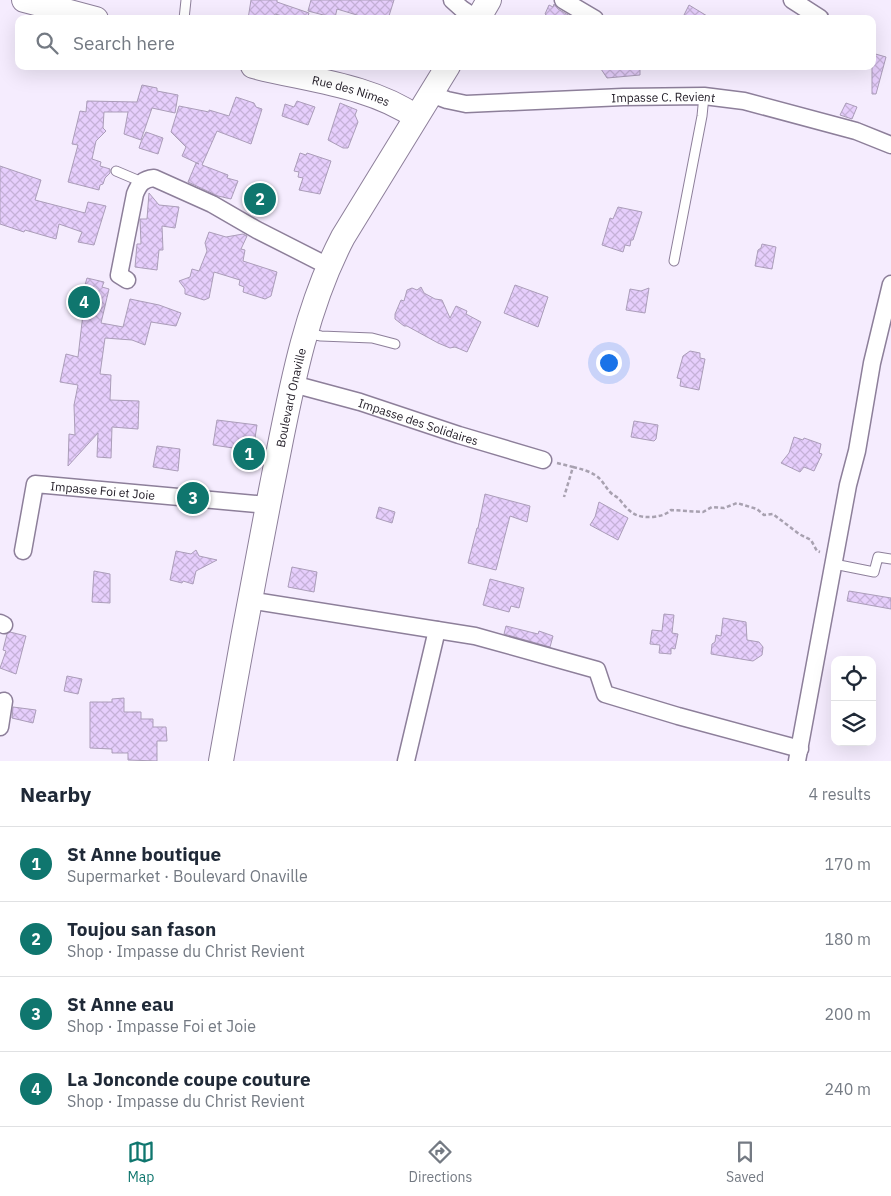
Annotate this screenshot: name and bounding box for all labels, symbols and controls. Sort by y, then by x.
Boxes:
search box [15,15,876,70]
icon: search [33,29,61,57]
text: Search here [73,31,175,55]
street label: Rue des Nimes [311,72,393,109]
street label: Impasse C. Revient [611,88,716,105]
pin: 2 [244,180,276,218]
pin: 4 [68,283,100,321]
street label: Boulevard Onaville [272,346,309,449]
your location [596,350,622,376]
street label: Impasse des Solidaires [357,395,480,448]
pin: 1 [233,435,265,473]
street label: Impasse Foi et Joie [50,478,156,502]
pin: 3 [177,479,209,517]
map controls [831,656,876,746]
button: locate [831,656,876,701]
button: layers [831,701,876,746]
text: Nearby [20,780,91,808]
text: 4 results [808,784,871,804]
text: St Anne boutique [67,842,221,866]
text: 1 [31,854,41,874]
text: 170 m [824,854,871,874]
text: Supermarket · Boulevard Onaville [67,866,308,886]
text: Toujou san fason [67,917,216,941]
text: 2 [31,929,41,949]
text: 180 m [824,929,871,949]
text: Shop · Impasse du Christ Revient [67,941,305,961]
text: St Anne eau [67,992,174,1016]
text: 3 [31,1004,41,1024]
text: 200 m [824,1004,871,1024]
text: Shop · Impasse Foi et Joie [67,1016,256,1036]
text: La Jonconde coupe couture [67,1067,311,1091]
text: 4 [31,1079,41,1099]
text: 240 m [824,1079,871,1099]
text: Shop · Impasse du Christ Revient [67,1091,305,1111]
tab: Map [127,1138,155,1186]
tab: Directions [409,1138,472,1186]
tab: Saved [726,1138,764,1186]

